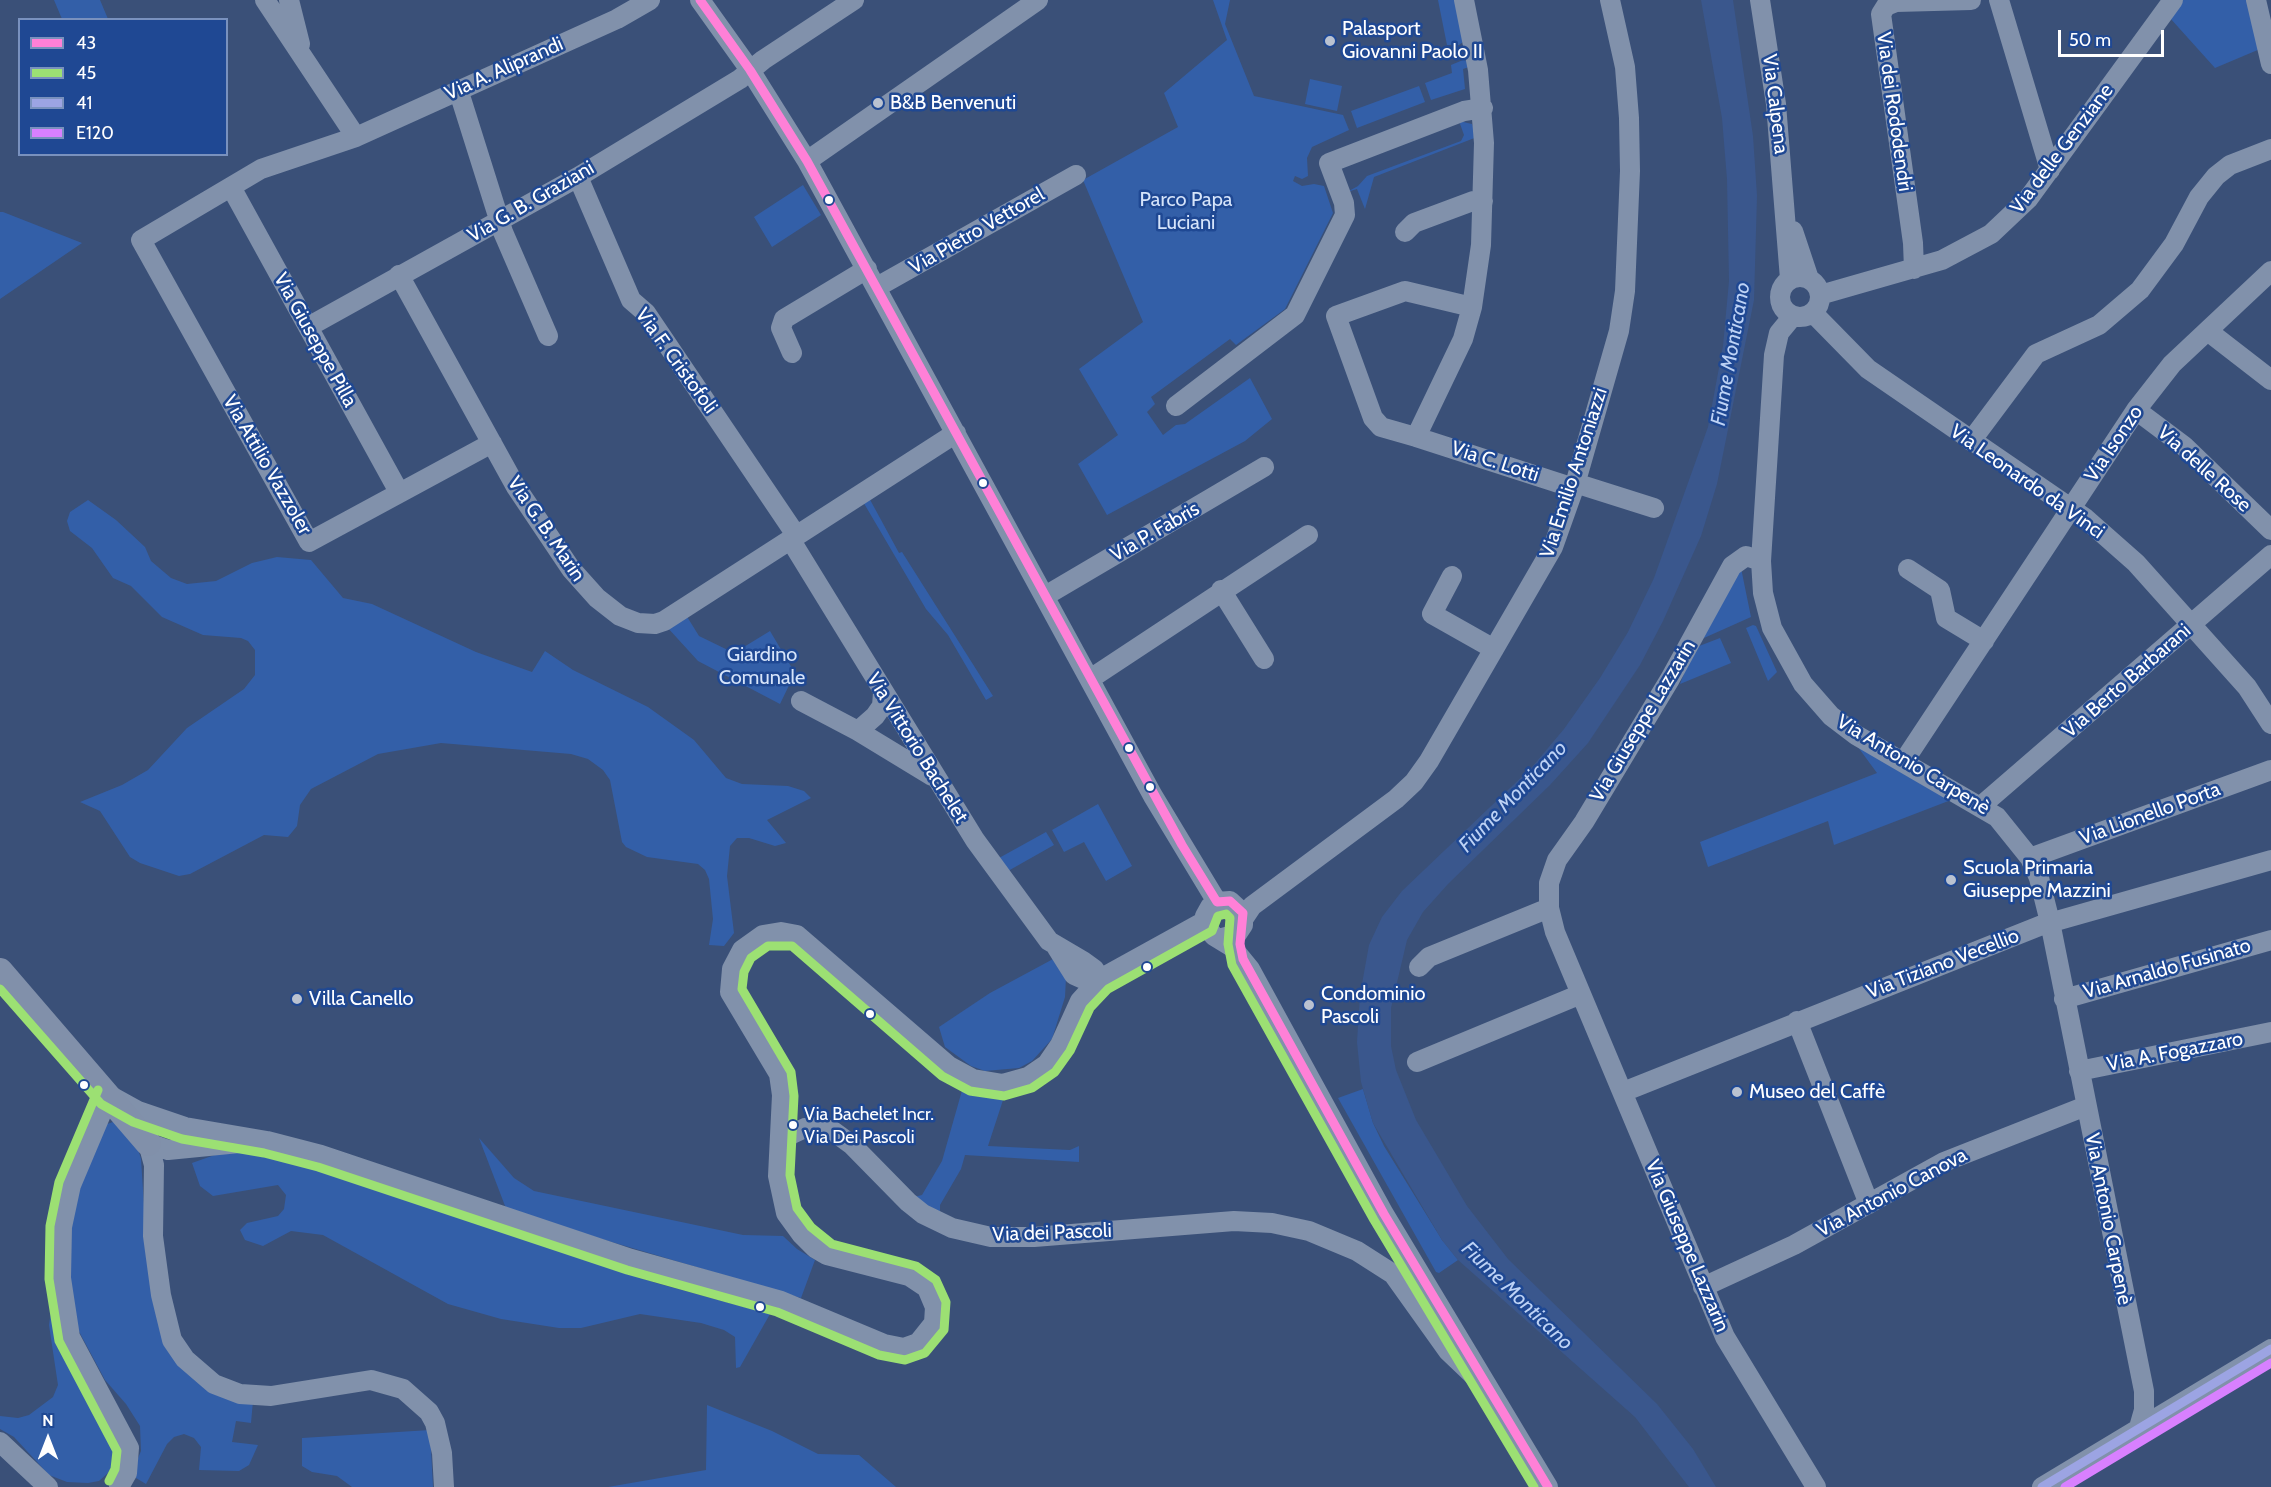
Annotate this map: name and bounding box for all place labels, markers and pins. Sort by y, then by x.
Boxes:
place label: Palasport Giovanni Paolo II [1342,17,1483,64]
marker: Palasport Giovanni Paolo II [1323,34,1337,48]
place label: B&B Benvenuti [890,91,1016,115]
marker: B&B Benvenuti [871,96,885,110]
unlabelled marker [823,194,835,206]
unlabelled marker [977,477,989,489]
unlabelled marker [1123,742,1135,754]
unlabelled marker [1144,781,1156,793]
place label: Scuola Primaria Giuseppe Mazzini [1963,856,2111,903]
marker: Scuola Primaria Giuseppe Mazzini [1944,873,1958,887]
unlabelled marker [1141,961,1153,973]
place label: Condominio Pascoli [1321,982,1426,1029]
place label: Villa Canello [309,987,414,1011]
marker: Villa Canello [290,992,304,1006]
marker: Condominio Pascoli [1302,998,1316,1012]
unlabelled marker [864,1008,876,1020]
unlabelled marker [78,1079,90,1091]
place label: Museo del Caffè [1749,1080,1885,1104]
marker: Museo del Caffè [1730,1085,1744,1099]
place label: Via Bachelet Incr. Via Dei Pascoli [804,1104,934,1146]
marker: Via Bachelet Incr. Via Dei Pascoli [787,1119,799,1131]
unlabelled marker [754,1301,766,1313]

